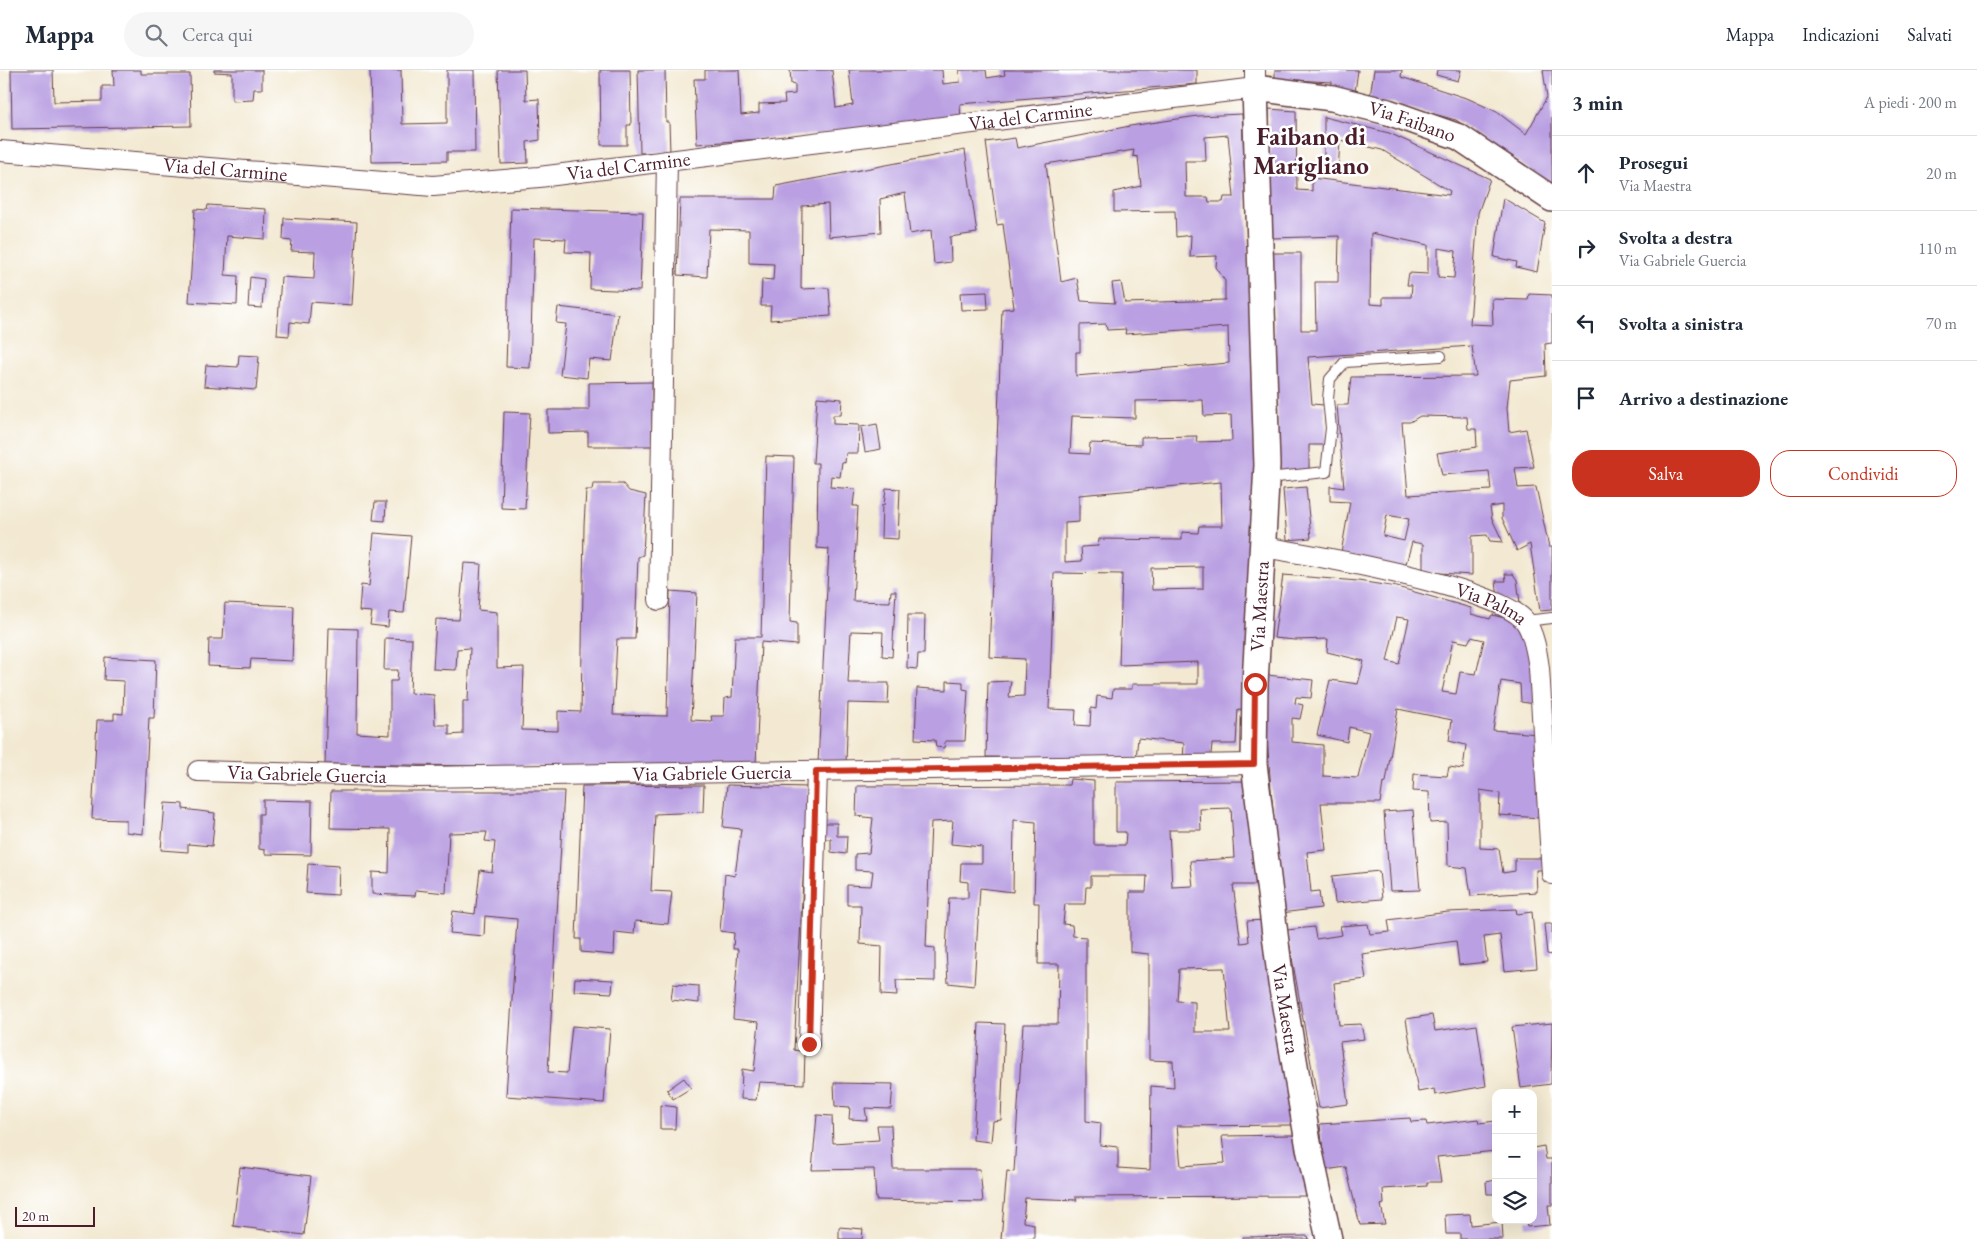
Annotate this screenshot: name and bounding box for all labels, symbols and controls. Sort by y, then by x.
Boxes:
search box [124,12,474,57]
text: Mappa [25,19,94,50]
icon: search [142,21,170,49]
text: Cerca qui [182,22,253,47]
text: Mappa [1726,23,1774,46]
text: Indicazioni [1802,23,1879,46]
text: Salvati [1907,23,1952,46]
text: 3 min [1572,89,1623,116]
text: A piedi · 200 m [1864,92,1957,113]
street label: Via del Carmine [967,95,1094,136]
street label: Via Faibano [1366,95,1460,148]
district label: Faibano di Marigliano [1253,120,1369,182]
street label: Via del Carmine [565,145,692,186]
text: Prosegui [1619,150,1688,175]
street label: Via del Carmine [162,151,289,187]
icon: ahead [1572,159,1600,187]
text: 20 m [1926,163,1957,184]
text: Via Maestra [1619,175,1692,196]
text: Svolta a destra [1619,225,1733,250]
icon: right [1572,234,1600,262]
text: 110 m [1918,238,1957,259]
text: Via Gabriele Guercia [1619,250,1747,271]
icon: left [1572,309,1600,337]
text: Svolta a sinistra [1619,311,1743,336]
text: 70 m [1926,313,1957,334]
icon: arrive [1572,384,1600,412]
text: Arrivo a destinazione [1619,386,1788,411]
button: Salva [1572,450,1760,497]
button: Condividi [1770,450,1957,497]
street label: Via Maestra [1244,560,1275,652]
street label: Via Palma [1452,576,1534,630]
route start [1244,673,1267,696]
street label: Via Gabriele Guercia [632,758,792,787]
street label: Via Gabriele Guercia [227,759,387,789]
street label: Via Maestra [1266,962,1306,1056]
route end [798,1033,821,1056]
map controls [1492,1089,1537,1224]
button: + [1492,1089,1537,1134]
button: − [1492,1134,1537,1179]
button: layers [1492,1179,1537,1224]
scale bar [15,1204,95,1227]
text: 20 m [22,1207,49,1225]

